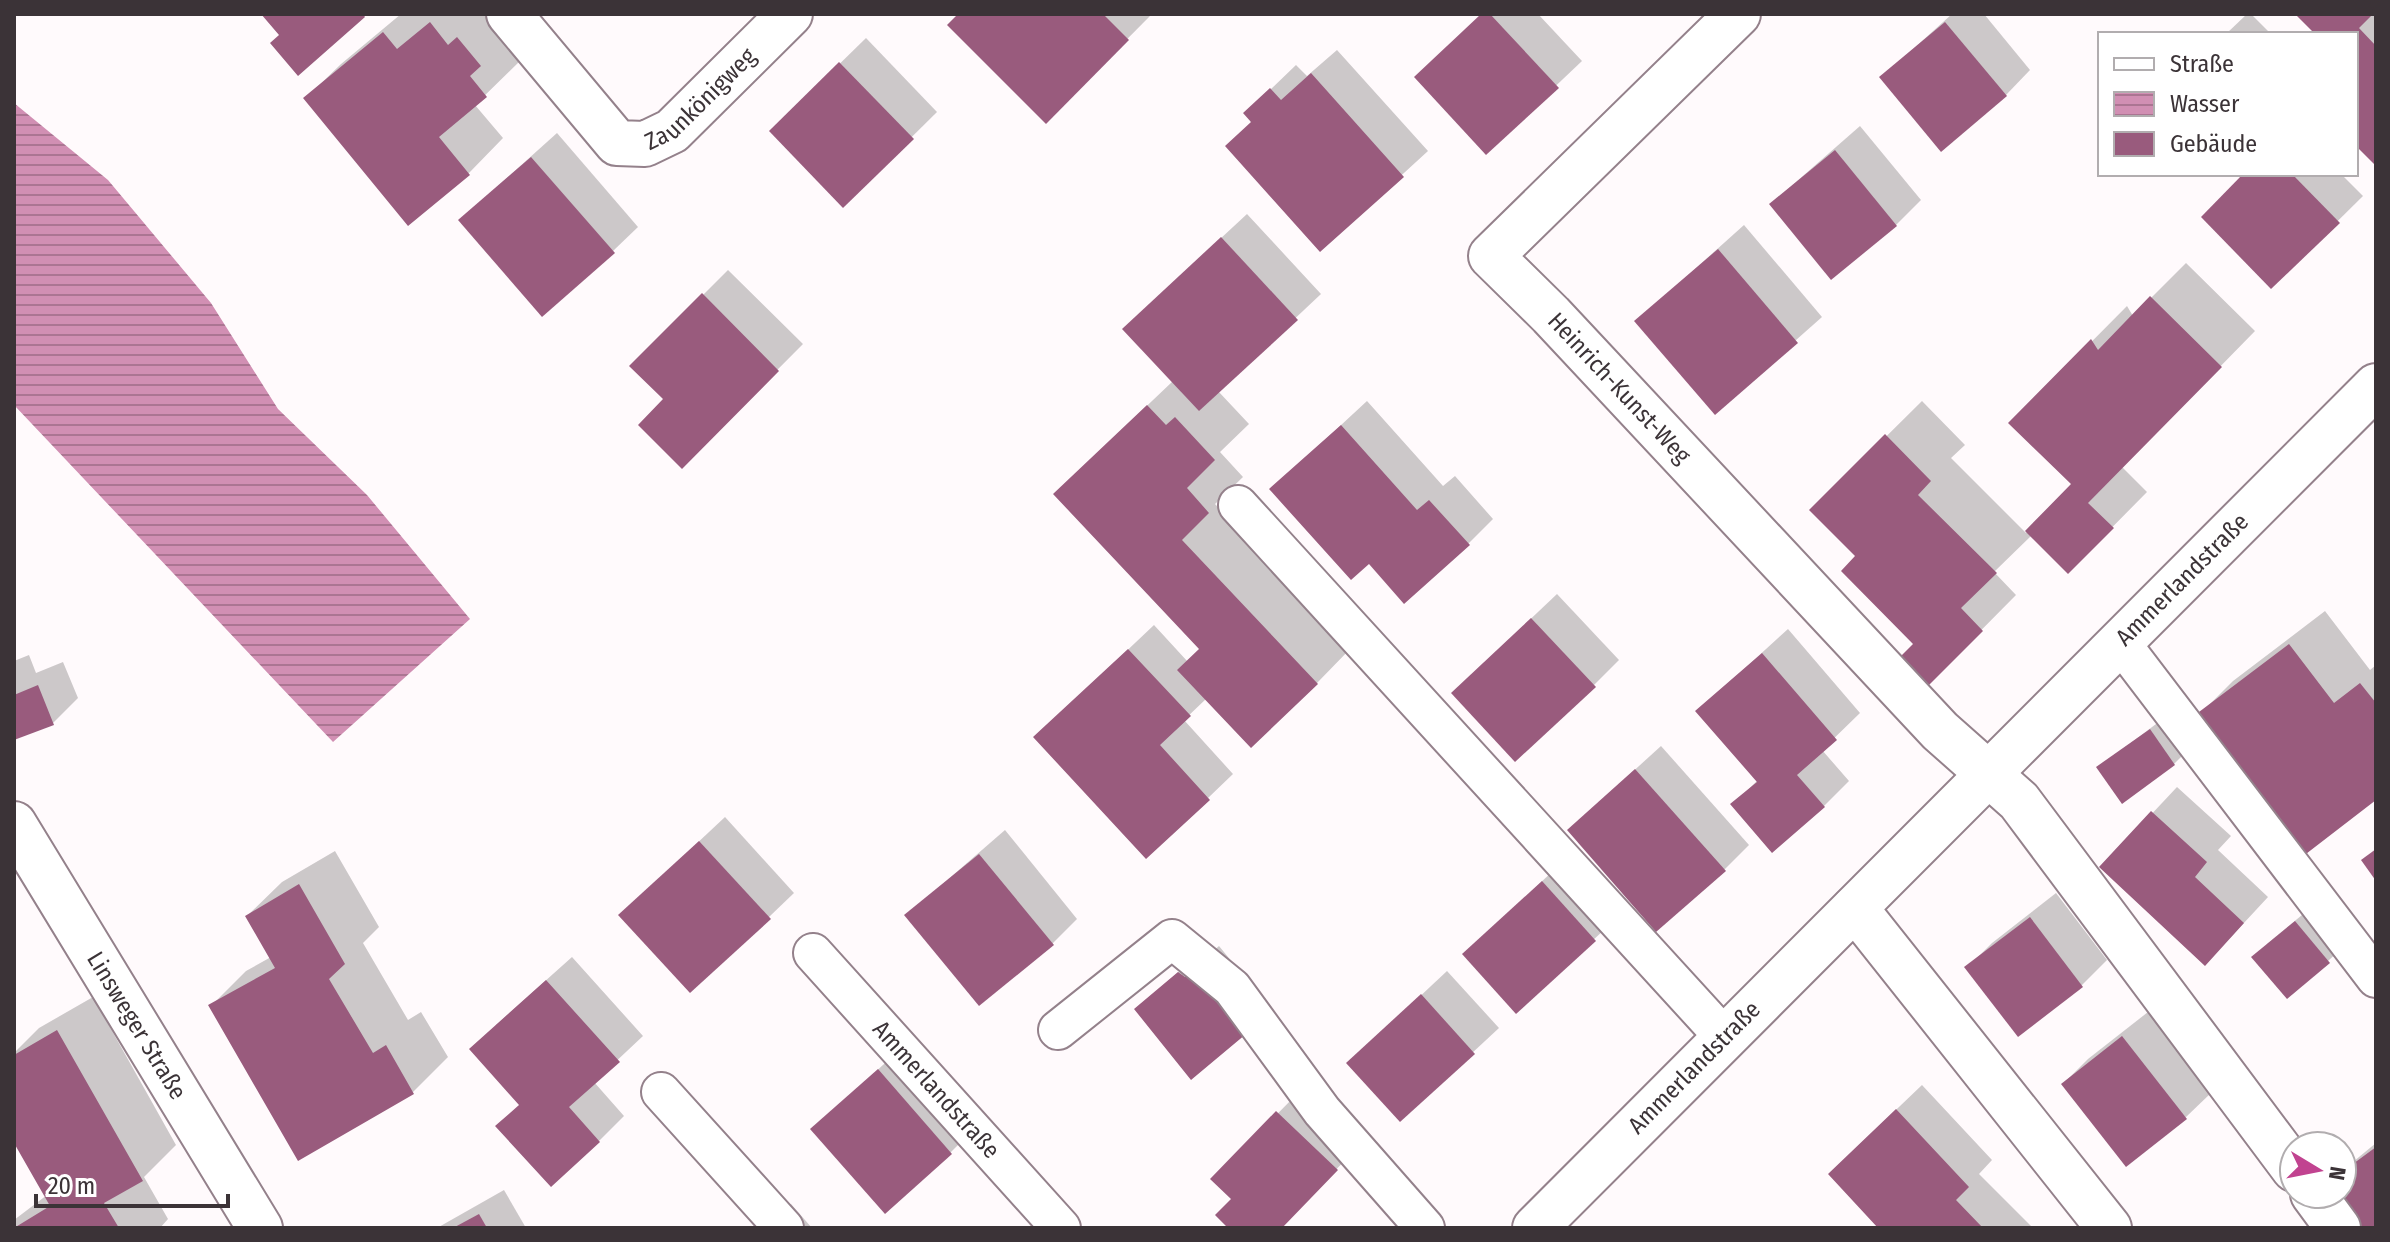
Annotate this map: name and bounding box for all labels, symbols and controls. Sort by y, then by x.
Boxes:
legend [2098,32,2358,176]
street label: Zaunkönigweg [640,42,762,156]
text: Straße [2170,50,2234,78]
text: Wasser [2170,90,2240,118]
text: Gebäude [2170,130,2257,158]
street label: Heinrich-Kunst-Weg [1542,307,1697,470]
street label: Ammerlandstraße [2110,508,2254,651]
street label: Linsweger Straße [81,947,192,1104]
street label: Ammerlandstraße [1622,995,1766,1140]
street label: Ammerlandstraße [867,1015,1005,1164]
north arrow [2278,1130,2358,1210]
scale bar [36,1158,228,1208]
text: N [2323,1165,2352,1182]
text: 20 m [48,1172,95,1200]

